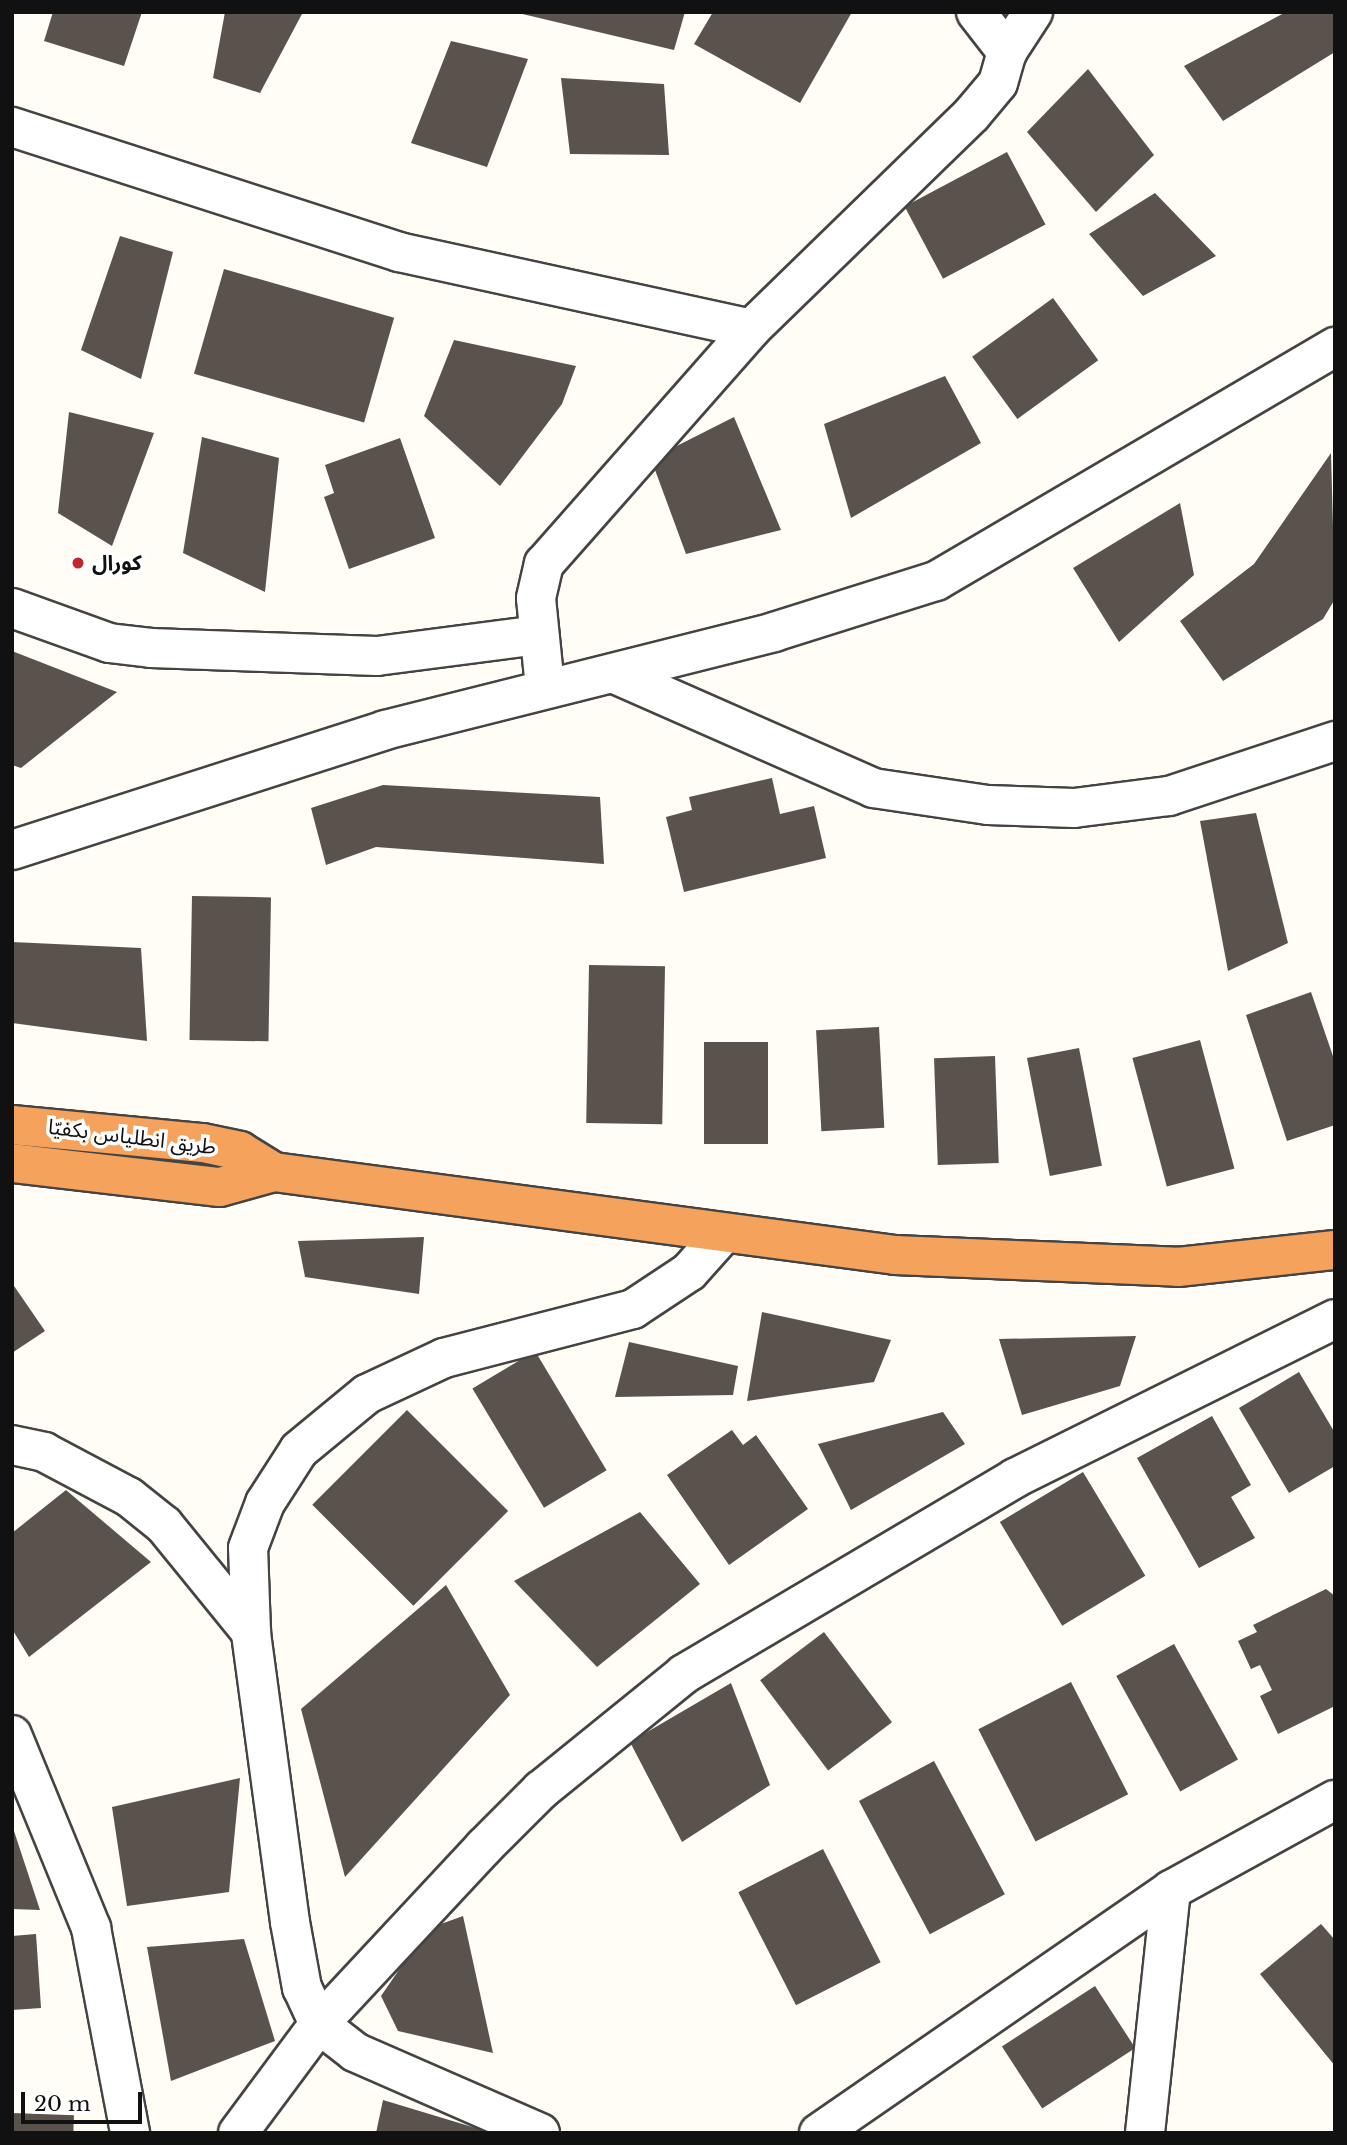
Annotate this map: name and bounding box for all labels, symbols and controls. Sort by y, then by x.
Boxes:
place label: كورال [92,550,142,576]
marker: كورال [70,555,86,571]
street label: طريق انطلياس بكفيّا [47,1114,217,1160]
scale bar [24,2078,145,2122]
text: 20 m [34,2091,91,2117]

